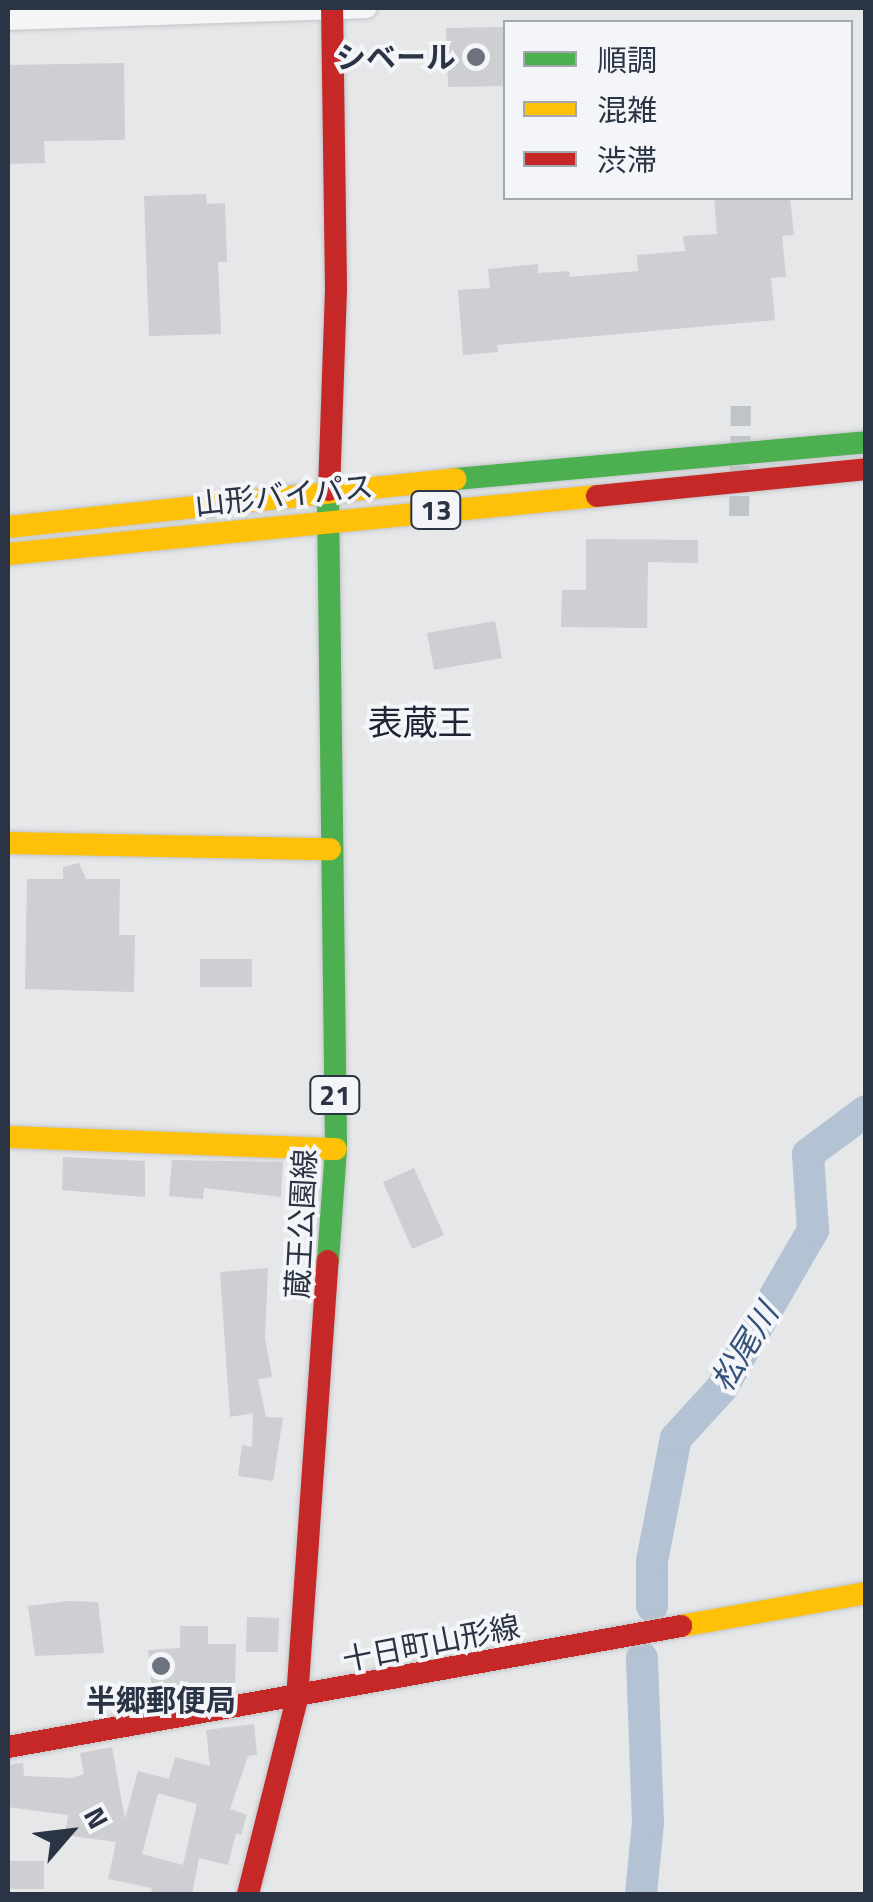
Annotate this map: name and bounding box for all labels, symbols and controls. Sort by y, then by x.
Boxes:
legend [503,20,853,200]
text: 順調 [597,37,657,83]
place label: シベール [336,39,456,75]
marker: シベール [465,46,487,68]
text: 混雑 [597,87,657,133]
text: 渋滞 [597,137,657,183]
street label: 山形バイパス [193,468,375,522]
road number: 13 [408,487,464,533]
district label: 表蔵王 [368,701,472,743]
road number: 21 [308,1072,362,1118]
street label: 蔵王公園線 [279,1148,323,1300]
water label: 松尾川 [702,1296,786,1398]
street label: 十日町山形線 [339,1608,523,1678]
marker: 半郷郵便局 [150,1655,172,1677]
place label: 半郷郵便局 [86,1682,236,1718]
north arrow [20,1782,120,1882]
text: N [73,1799,120,1836]

